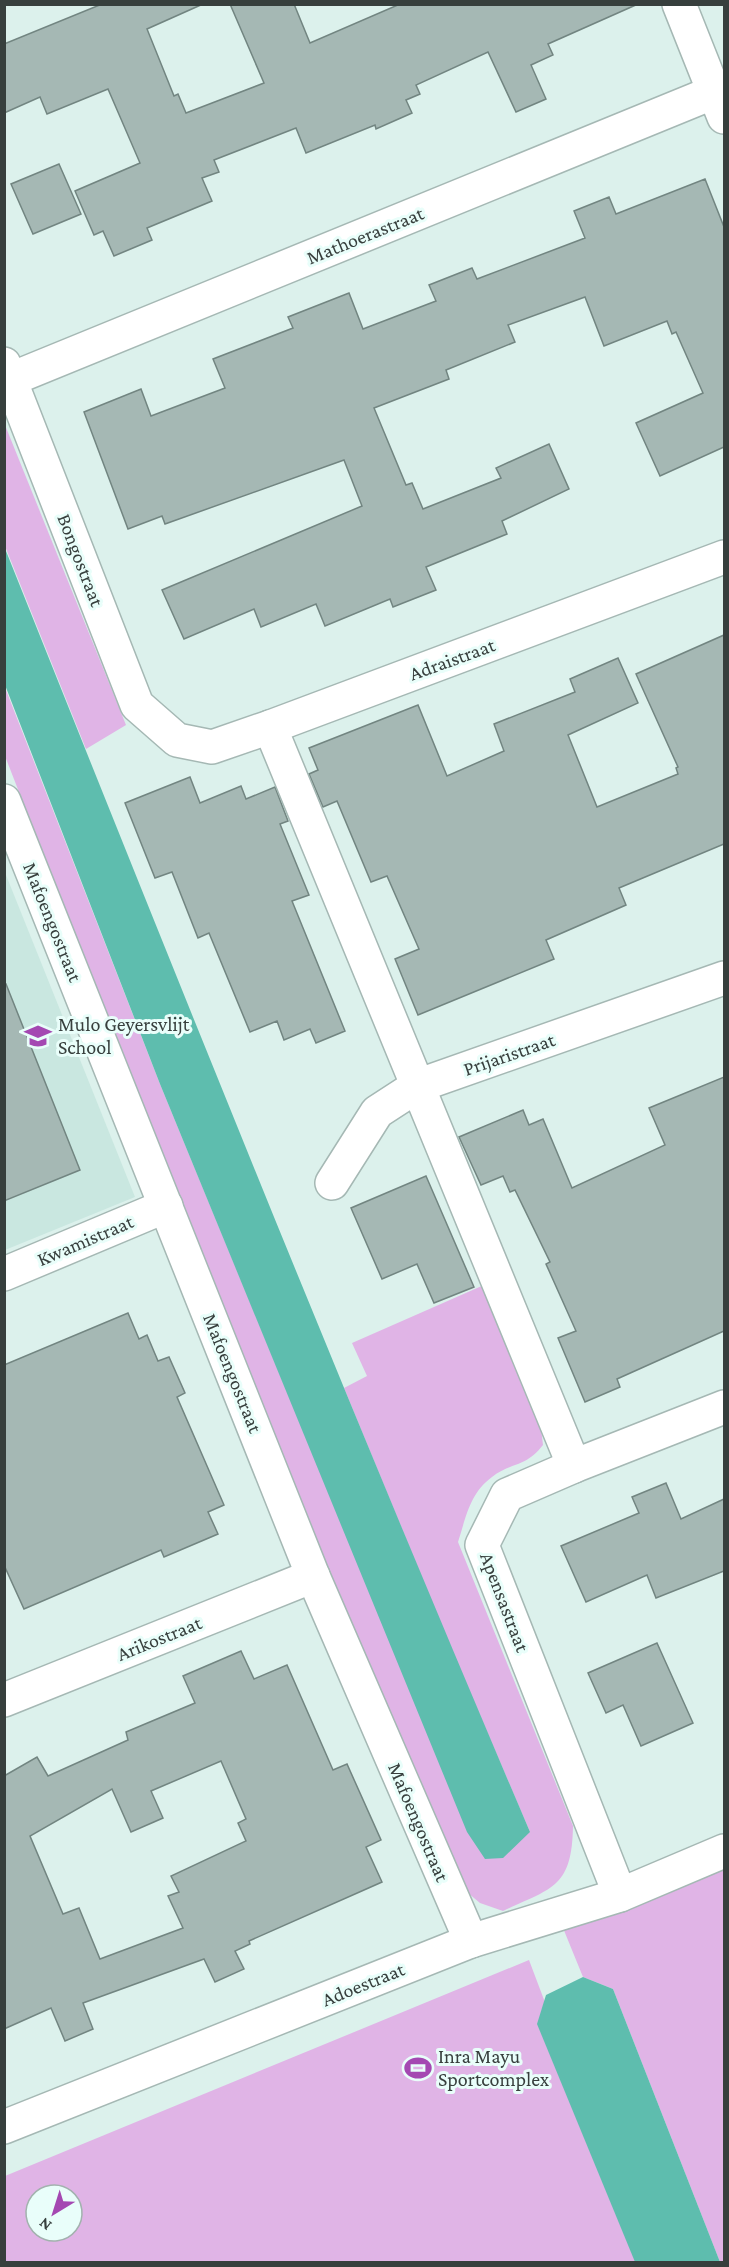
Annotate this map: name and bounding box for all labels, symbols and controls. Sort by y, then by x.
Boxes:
street label: Mathoerastraat [303,201,427,268]
street label: Bongostraat [52,511,109,610]
street label: Adraistraat [406,633,498,685]
street label: Mafoengostraat [18,859,87,986]
place label: Mulo Geyersvlijt School [58,1013,190,1058]
school or university icon: Mulo Geyersvlijt School [23,1021,53,1051]
street label: Prijaristraat [460,1028,558,1081]
street label: Kwamistraat [34,1210,137,1270]
street label: Mafoengostraat [198,1310,267,1437]
street label: Apensastraat [475,1549,534,1656]
street label: Arikostraat [113,1611,205,1665]
street label: Mafoengostraat [383,1759,454,1885]
street label: Adoestraat [319,1957,408,2010]
place label: Inra Mayu Sportcomplex [438,2045,550,2091]
sports icon: Inra Mayu Sportcomplex [403,2053,433,2083]
north arrow [24,2183,84,2243]
text: N [35,2214,55,2234]

